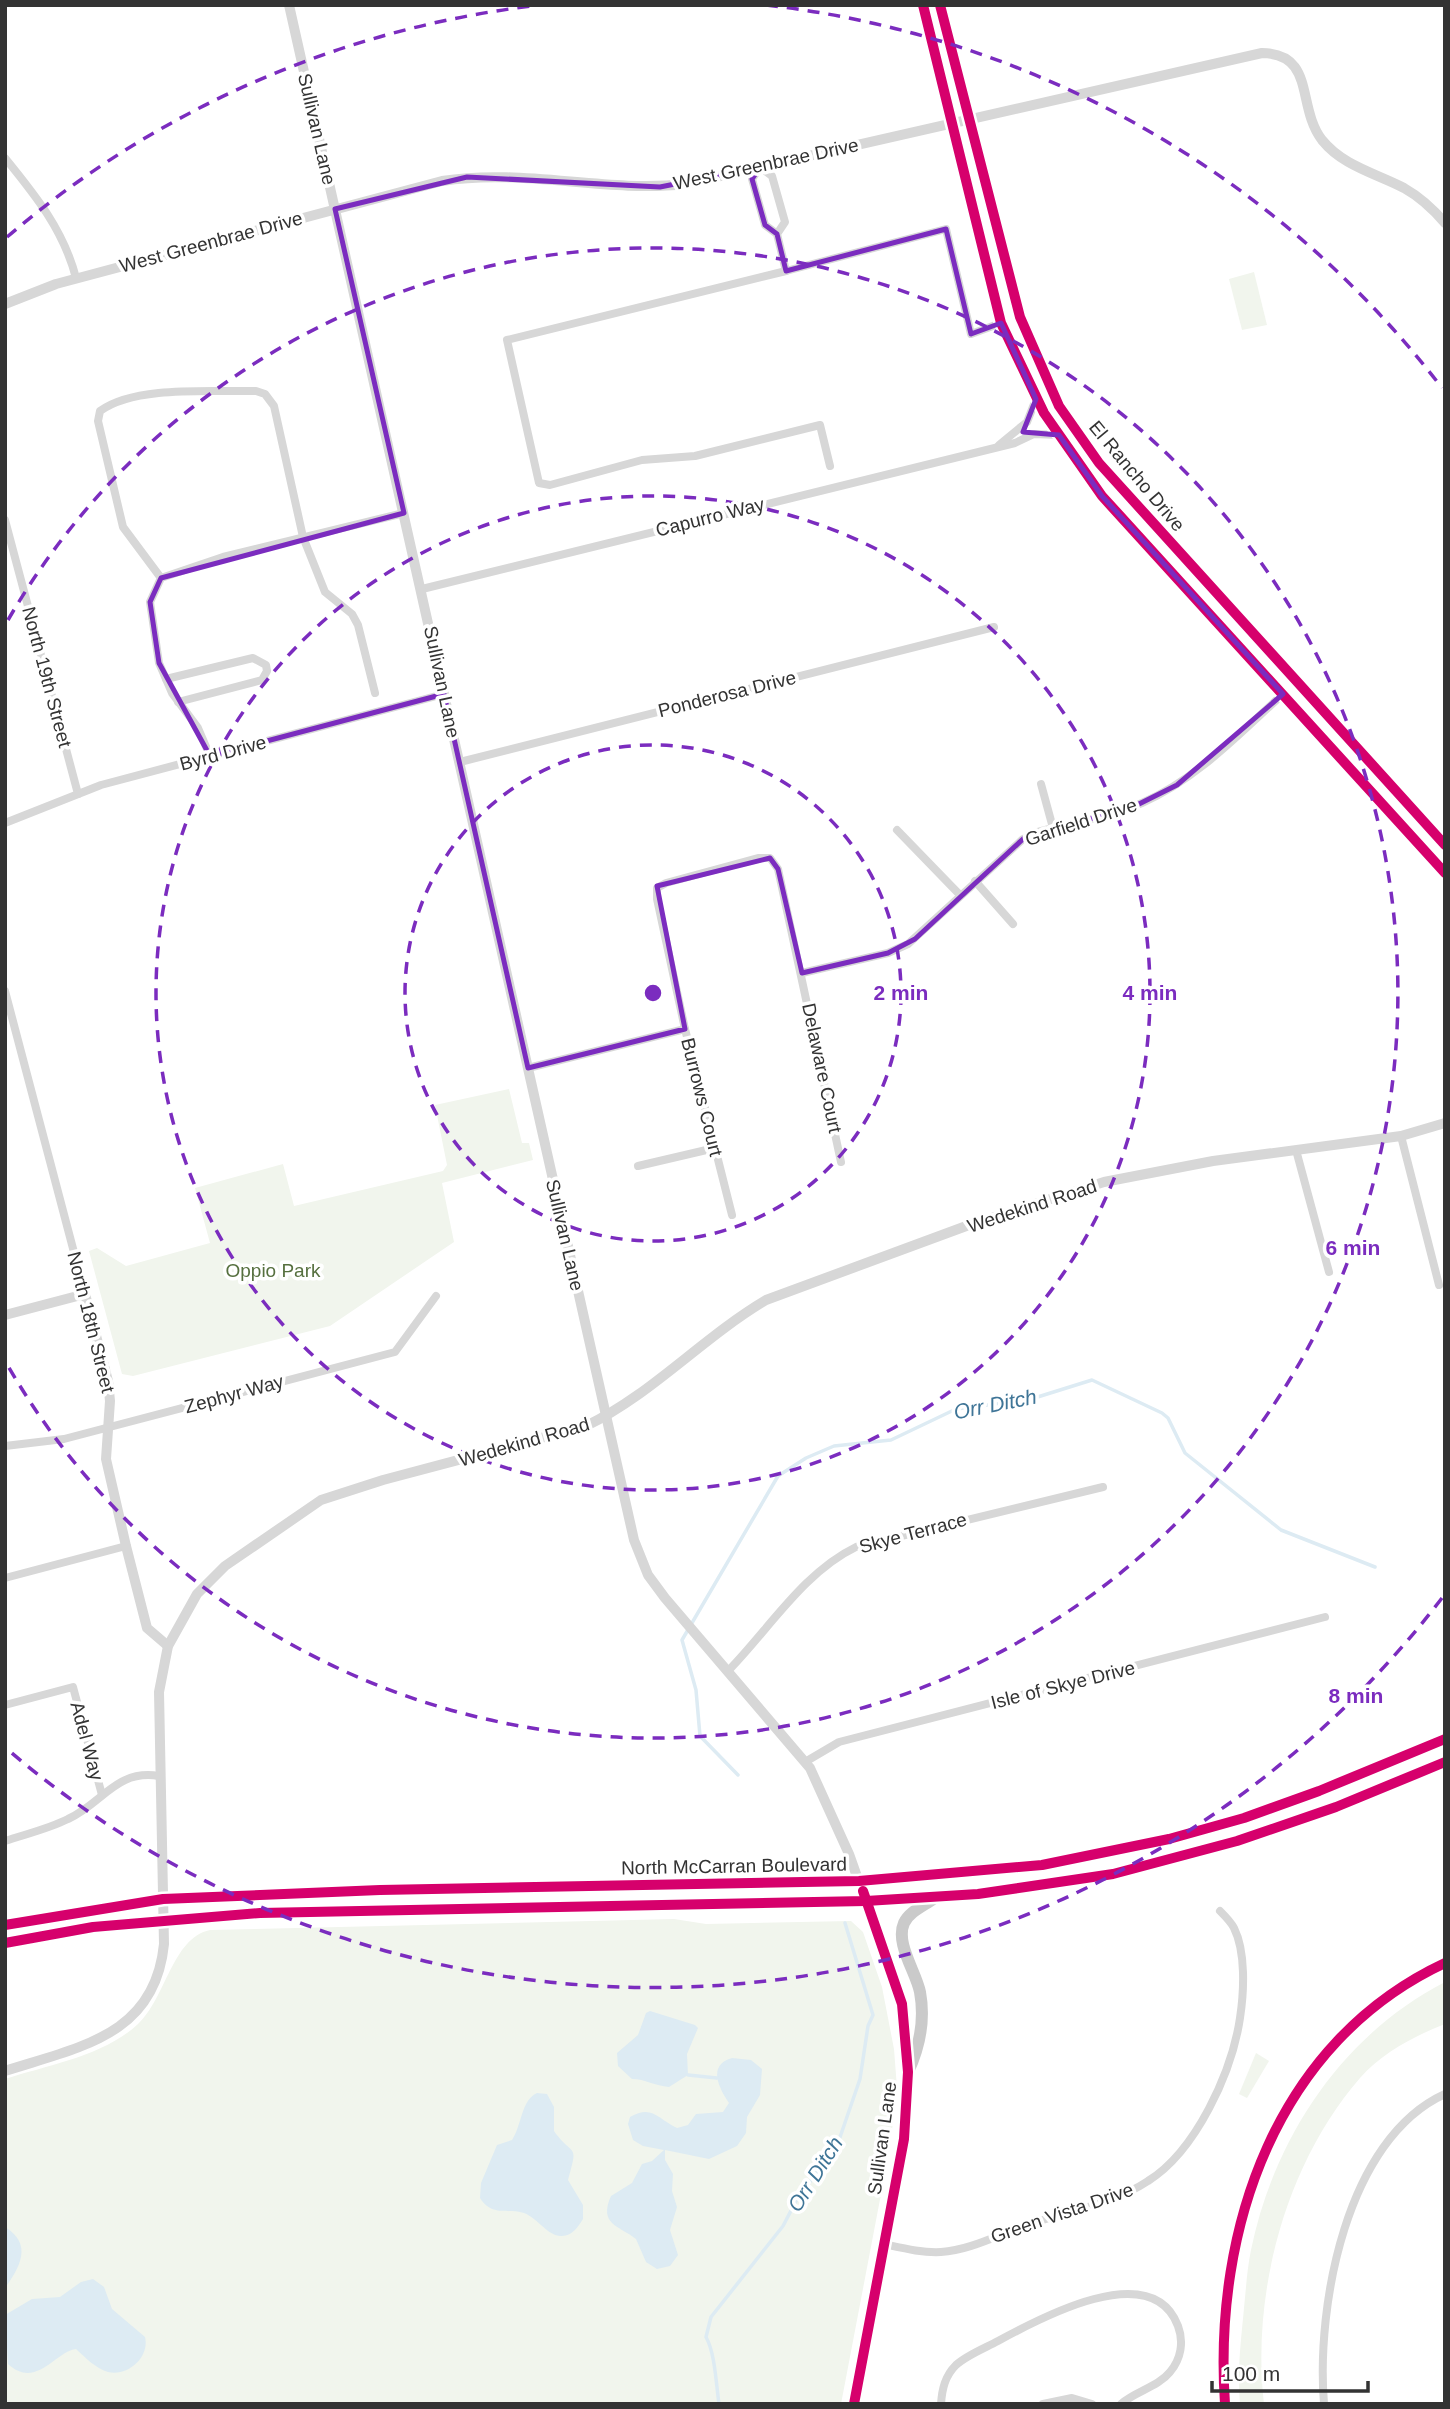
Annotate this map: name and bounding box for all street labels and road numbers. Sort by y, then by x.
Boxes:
street label: Sullivan Lane [294,71,340,187]
street label: West Greenbrae Drive [672,134,860,194]
street label: West Greenbrae Drive [117,207,305,277]
street label: El Rancho Drive [1085,417,1189,535]
street label: Capurro Way [654,493,767,541]
street label: North 19th Street [18,604,76,750]
street label: Sullivan Lane [420,624,464,740]
street label: Ponderosa Drive [656,667,798,721]
street label: Byrd Drive [177,731,269,775]
street label: Garfield Drive [1023,794,1139,850]
street label: Delaware Court [798,1001,846,1135]
street label: Burrows Court [677,1036,727,1159]
street label: Wedekind Road [965,1175,1099,1237]
street label: Sullivan Lane [542,1177,588,1293]
street label: North 18th Street [63,1249,119,1395]
street label: Zephyr Way [182,1371,286,1417]
street label: Wedekind Road [456,1413,592,1471]
street label: Skye Terrace [857,1509,969,1557]
street label: Isle of Skye Drive [989,1657,1137,1713]
street label: Adel Way [66,1699,108,1783]
street label: North McCarran Boulevard [621,1854,847,1878]
street label: Sullivan Lane [864,2080,900,2196]
street label: Green Vista Drive [988,2179,1136,2247]

